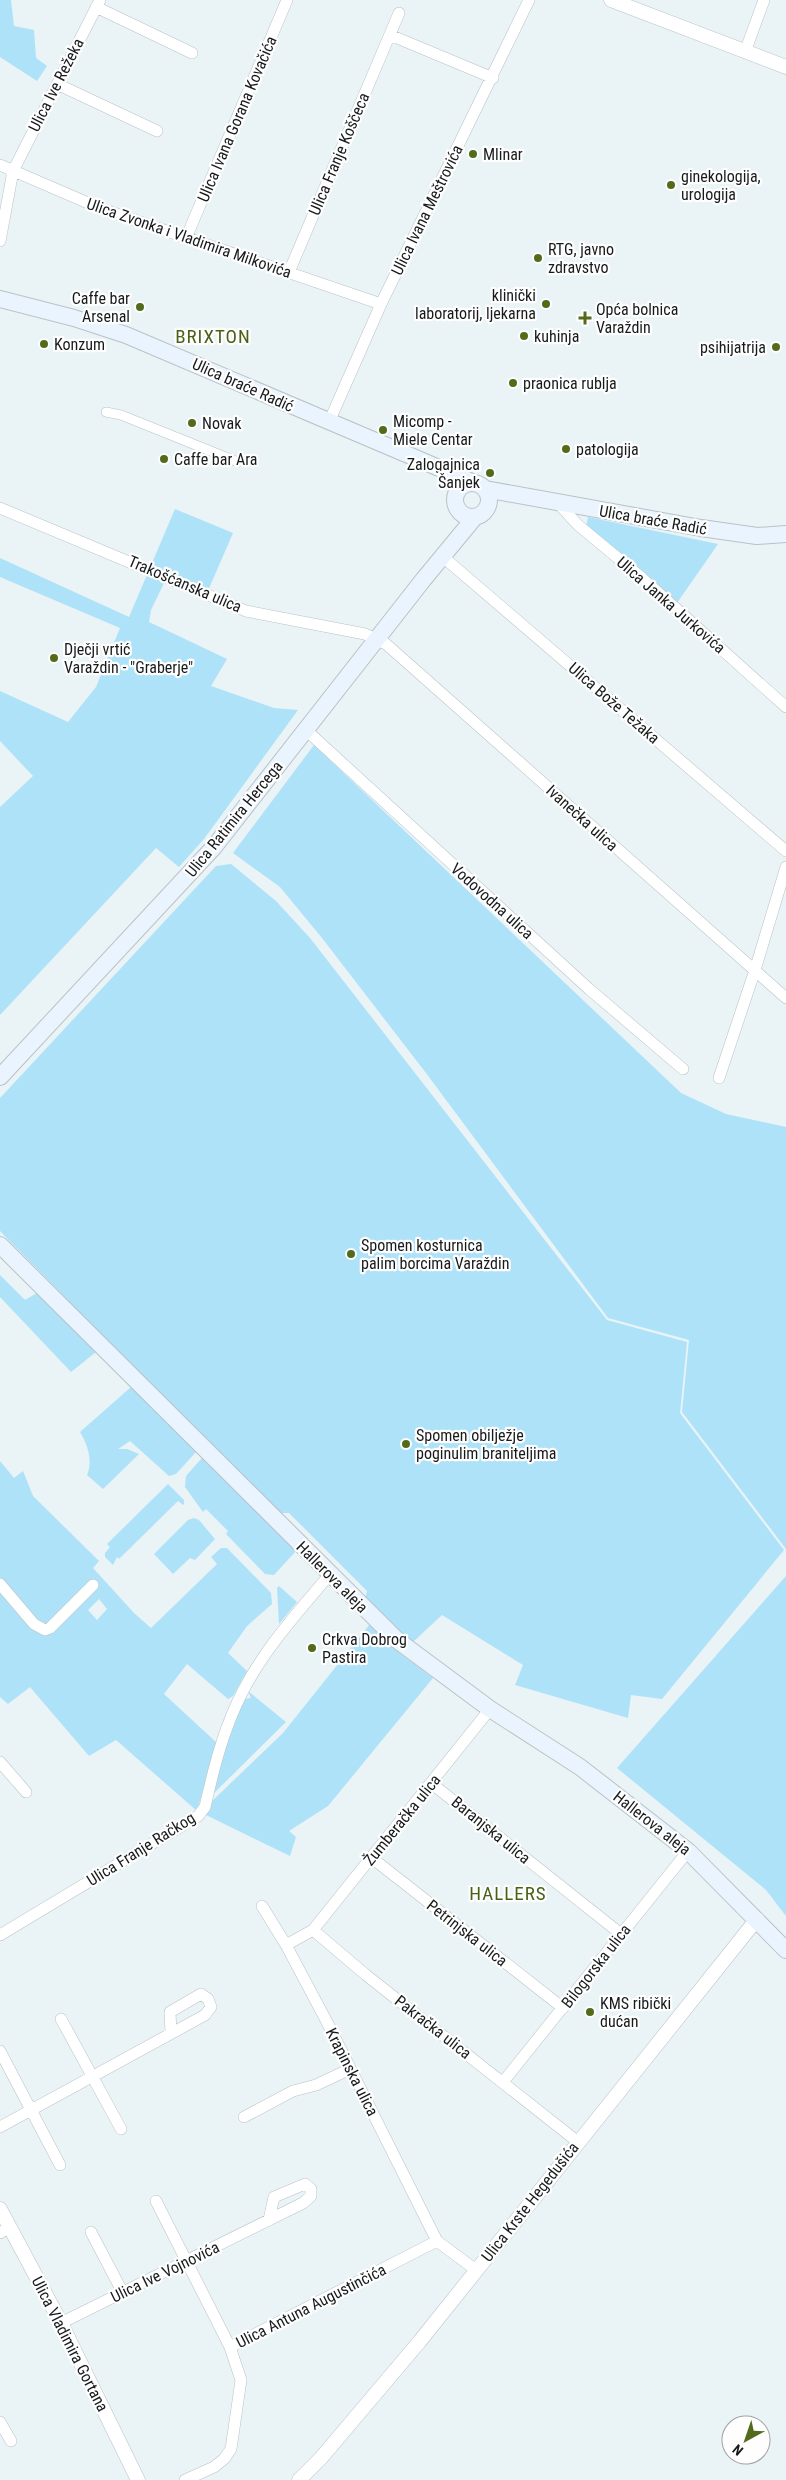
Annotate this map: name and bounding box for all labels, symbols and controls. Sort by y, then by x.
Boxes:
street label: Ulica Ivana Gorana Kovačića [193,33,281,205]
street label: Ulica Ive Režeka [24,35,88,135]
street label: Ulica Franje Koščeca [305,90,373,218]
street label: Ulica Ivana Meštrovića [387,142,467,278]
place label: Mlinar [483,145,523,164]
marker: Mlinar [467,148,479,160]
place label: ginekologija, urologija [681,167,761,204]
marker: ginekologija, urologija [665,179,677,191]
street label: Ulica Zvonka i Vladimira Milkovića [84,194,294,282]
place label: RTG, javno zdravstvo [548,240,614,277]
marker: RTG, javno zdravstvo [532,252,544,264]
place label: klinički laboratorij, ljekarna [415,286,536,323]
place label: Caffe bar Arsenal [72,289,130,326]
marker: klinički laboratorij, ljekarna [540,298,552,310]
place label: Opća bolnica Varaždin [596,300,678,337]
marker: Caffe bar Arsenal [134,301,146,313]
marker: Opća bolnica Varaždin [578,311,592,325]
district label: BRIXTON [175,325,251,348]
place label: kuhinja [534,327,579,346]
marker: kuhinja [518,330,530,342]
place label: Konzum [54,335,105,354]
marker: Konzum [38,338,50,350]
place label: psihijatrija [700,338,766,357]
marker: psihijatrija [770,341,782,353]
street label: Ulica braće Radić [189,354,297,416]
place label: praonica rublja [523,374,617,393]
marker: praonica rublja [507,377,519,389]
place label: Micomp - Miele Centar [393,412,473,449]
place label: Novak [202,414,242,433]
marker: Novak [186,417,198,429]
marker: Micomp - Miele Centar [377,424,389,436]
place label: patologija [576,440,639,459]
marker: patologija [560,443,572,455]
place label: Caffe bar Ara [174,450,257,469]
marker: Caffe bar Ara [158,453,170,465]
place label: Zalogajnica Šanjek [407,455,481,492]
marker: Zalogajnica Šanjek [484,467,496,479]
street label: Ulica braće Radić [598,501,708,539]
street label: Trakošćanska ulica [125,552,245,616]
street label: Ulica Janka Jurkovića [613,553,729,657]
place label: Dječji vrtić Varaždin - "Graberje" [64,640,193,677]
marker: Dječji vrtić Varaždin - "Graberje" [48,652,60,664]
street label: Ulica Bože Težaka [565,658,663,748]
street label: Ulica Ratimira Hercega [181,757,287,881]
street label: Ivanečka ulica [542,781,622,855]
street label: Vodovodna ulica [447,859,537,943]
place label: Spomen kosturnica palim borcima Varaždin [361,1236,509,1273]
marker: Spomen kosturnica palim borcima Varaždin [345,1248,357,1260]
place label: Spomen obilježje poginulim braniteljima [416,1426,556,1463]
marker: Spomen obilježje poginulim braniteljima [400,1438,412,1450]
street label: Hallerova aleja [292,1537,372,1617]
place label: Crkva Dobrog Pastira [322,1630,407,1667]
marker: Crkva Dobrog Pastira [306,1642,318,1654]
street label: Žumberačka ulica [359,1771,445,1869]
street label: Hallerova aleja [609,1787,695,1859]
street label: Baranjska ulica [448,1792,534,1868]
street label: Ulica Franje Račkog [83,1808,199,1890]
district label: HALLERS [469,1882,547,1905]
street label: Petrinjska ulica [423,1896,511,1970]
street label: Bilogorska ulica [557,1920,635,2012]
street label: Pakračka ulica [391,1991,475,2063]
place label: KMS ribički dućan [600,1994,671,2031]
marker: KMS ribički dućan [584,2006,596,2018]
street label: Krapinska ulica [322,2025,382,2119]
street label: Ulica Krste Hegedušića [477,2138,583,2266]
street label: Ulica Ive Vojnovića [108,2238,222,2306]
street label: Ulica Antuna Augustinčića [233,2260,389,2352]
street label: Ulica Vladimira Gortana [28,2273,112,2415]
north arrow [721,2415,771,2465]
text: N [729,2441,746,2459]

